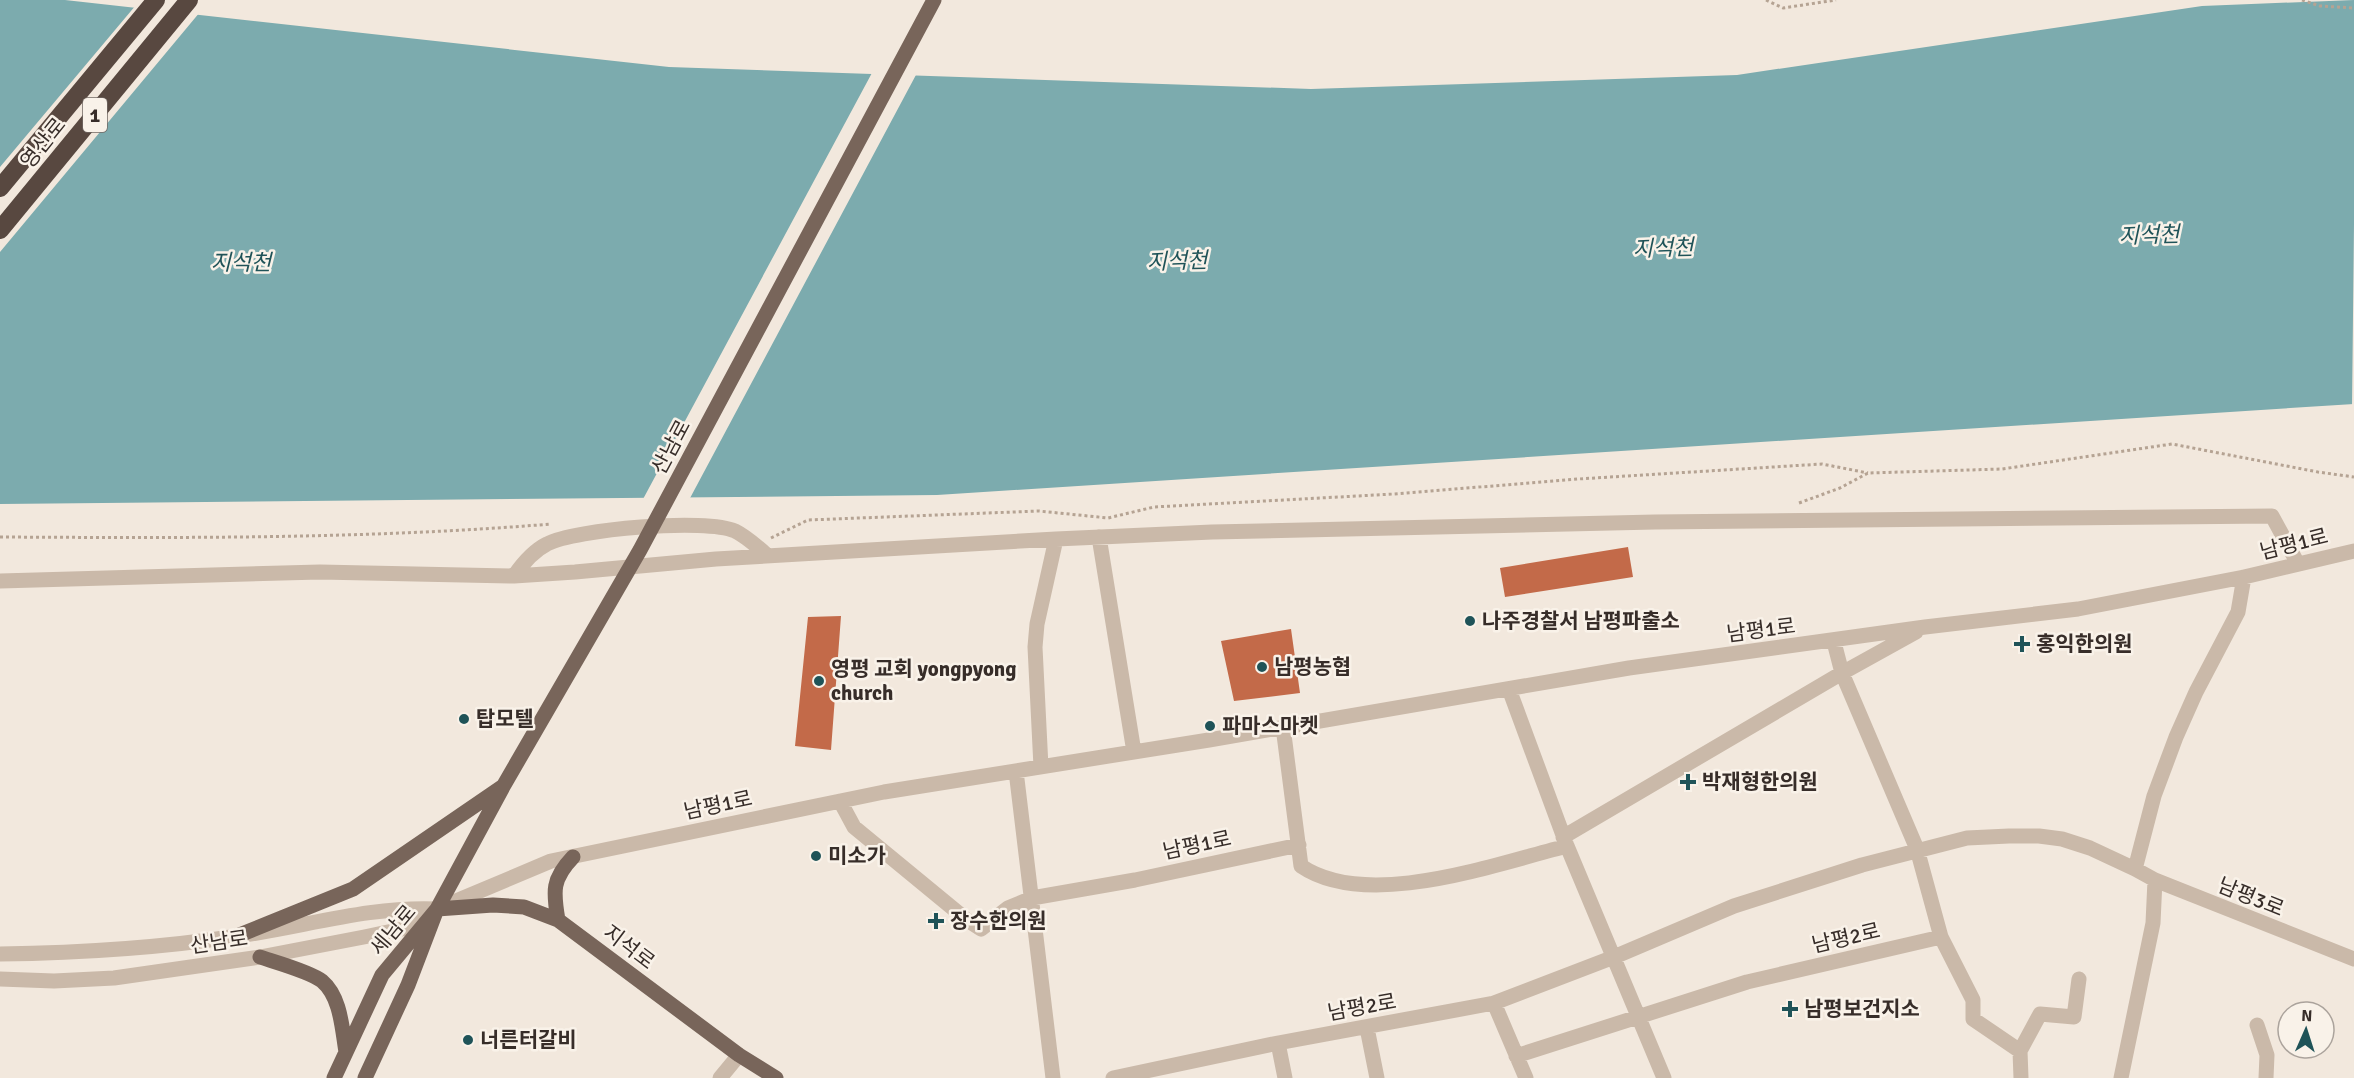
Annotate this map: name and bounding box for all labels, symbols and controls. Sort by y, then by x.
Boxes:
road number: 1 [83,98,107,132]
street label: 영산로 [15,112,71,174]
water label: 지석천 [2118,220,2183,250]
water label: 지석천 [1632,233,1697,263]
water label: 지석천 [1146,246,1211,276]
water label: 지석천 [211,249,274,276]
street label: 산남로 [646,415,696,479]
street label: 남평1로 [2257,523,2331,565]
place label: 나주경찰서 남평파출소 [1482,608,1680,634]
street label: 남평1로 [1725,613,1797,647]
marker: 나주경찰서 남평파출소 [1463,614,1477,628]
place label: 홍익한의원 [2036,631,2133,657]
marker: 홍익한의원 [2013,635,2031,653]
place label: 남평농협 [1274,654,1351,680]
place label: 영평 교회 yongpyong church [831,656,1017,706]
marker: 남평농협 [1255,660,1269,674]
marker: 영평 교회 yongpyong church [812,674,826,688]
place label: 탑모텔 [476,706,534,732]
marker: 탑모텔 [457,712,471,726]
place label: 파마스마켓 [1222,713,1319,739]
marker: 파마스마켓 [1203,719,1217,733]
place label: 박재형한의원 [1702,769,1818,795]
marker: 박재형한의원 [1679,773,1697,791]
street label: 남평1로 [681,785,755,825]
street label: 남평1로 [1160,825,1234,865]
place label: 미소가 [828,843,886,869]
marker: 미소가 [809,849,823,863]
street label: 남평3로 [2214,872,2288,922]
street label: 세남로 [364,899,422,961]
place label: 장수한의원 [950,908,1047,934]
marker: 장수한의원 [927,912,945,930]
street label: 남평2로 [1809,918,1883,958]
street label: 지석로 [598,919,660,975]
street label: 산남로 [188,925,250,959]
street label: 남평2로 [1326,988,1398,1026]
place label: 남평보건지소 [1804,996,1920,1022]
marker: 남평보건지소 [1781,1000,1799,1018]
north arrow [2276,1000,2336,1060]
text: N [2301,1006,2313,1026]
place label: 너른터갈비 [480,1027,577,1053]
marker: 너른터갈비 [461,1033,475,1047]

